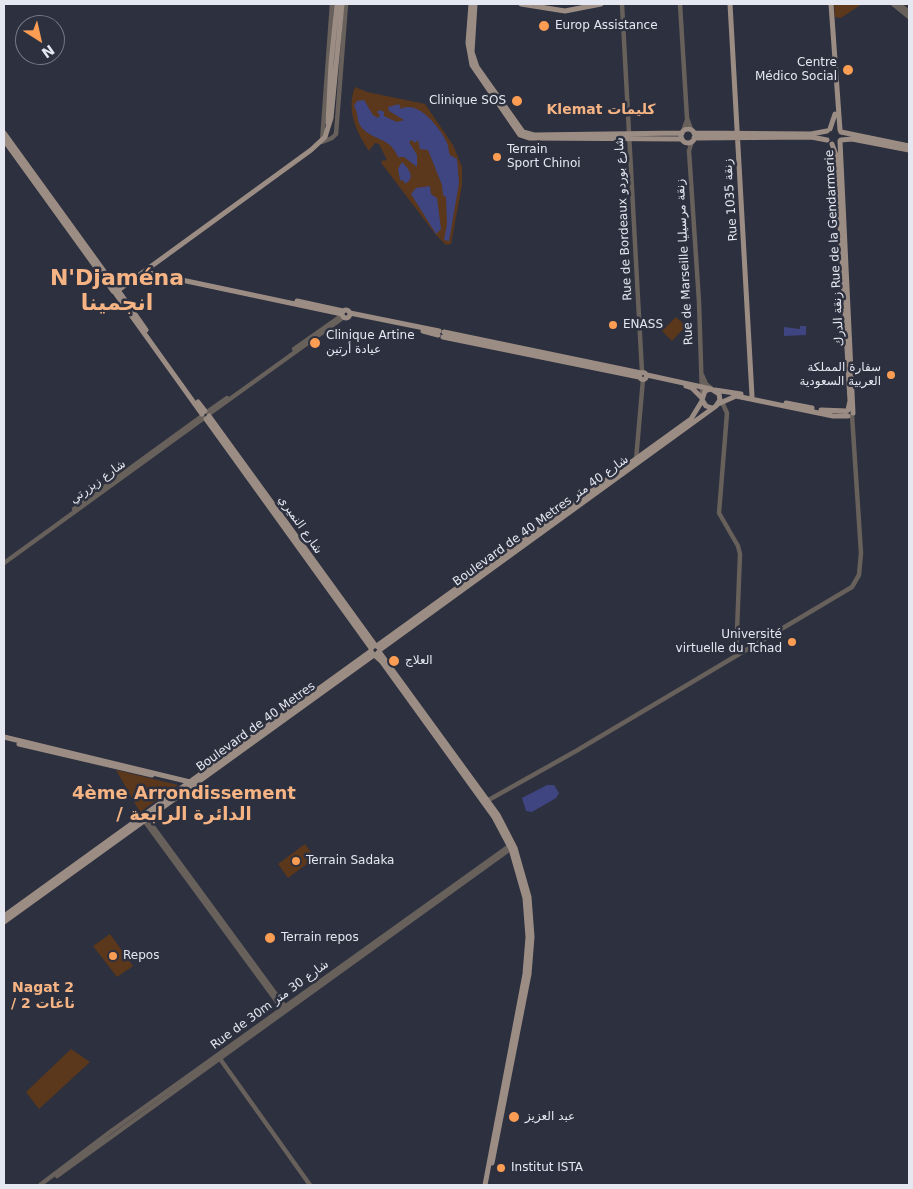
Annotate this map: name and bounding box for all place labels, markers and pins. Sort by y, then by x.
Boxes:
marker: Europ Assistance [537,19,551,33]
place label: Europ Assistance [555,19,658,33]
place label: Centre Médico Social [755,56,837,84]
marker: Centre Médico Social [841,63,855,77]
place label: Clinique SOS [429,94,506,108]
marker: Clinique SOS [510,94,524,108]
place label: Terrain Sport Chinoi [507,143,581,171]
marker: Terrain Sport Chinoi [491,151,503,163]
place label: ENASS [623,318,663,332]
marker: ENASS [607,319,619,331]
place label: Clinique Artine عيادة أرتين [326,329,415,357]
marker: Clinique Artine عيادة أرتين [308,336,322,350]
place label: سفارة المملكة العربية السعودية [800,361,881,389]
marker: سفارة المملكة العربية السعودية [885,369,897,381]
place label: Université virtuelle du Tchad [676,628,782,656]
marker: Université virtuelle du Tchad [786,636,798,648]
marker: العلاج [387,654,401,668]
place label: العلاج [405,654,433,668]
place label: Terrain Sadaka [306,854,394,868]
marker: Terrain Sadaka [290,855,302,867]
marker: Terrain repos [263,931,277,945]
place label: Terrain repos [281,931,359,945]
place label: Repos [123,949,159,963]
marker: Repos [107,950,119,962]
marker: عبد العزيز [507,1110,521,1124]
place label: عبد العزيز [525,1110,575,1124]
place label: Institut ISTA [511,1161,583,1175]
marker: Institut ISTA [495,1162,507,1174]

